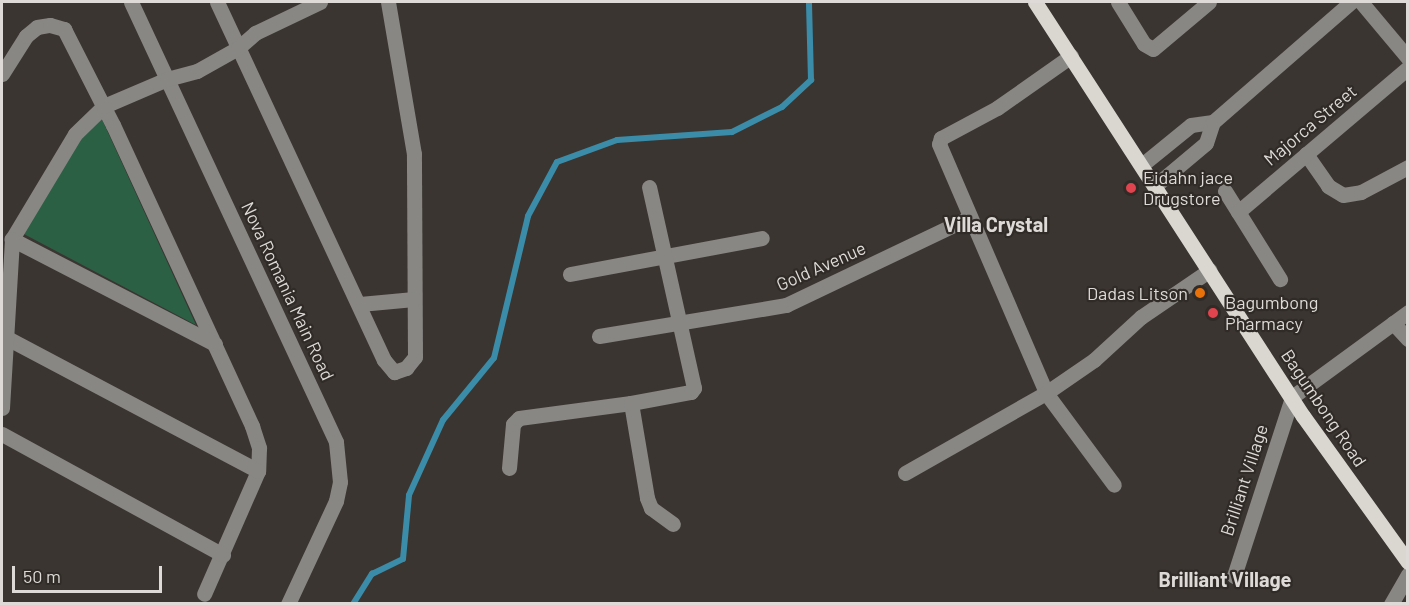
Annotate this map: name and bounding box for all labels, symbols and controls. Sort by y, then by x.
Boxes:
street label: Majorca Street [1259,80,1361,170]
place label: Eidahn jace Drugstore [1143,167,1233,210]
marker: Eidahn jace Drugstore [1124,181,1138,195]
street label: Nova Romania Main Road [237,198,339,384]
district label: Villa Crystal [944,212,1048,236]
street label: Gold Avenue [773,237,869,295]
place label: Dadas Litson [1087,282,1188,304]
marker: Dadas Litson [1193,286,1207,300]
place label: Bagumbong Pharmacy [1225,292,1318,334]
marker: Bagumbong Pharmacy [1206,306,1220,320]
street label: Bagumbong Road [1277,345,1371,471]
street label: Brilliant Village [1216,421,1272,539]
scale bar [15,554,165,592]
text: 50 m [23,565,61,587]
district label: Brilliant Village [1158,567,1292,591]

